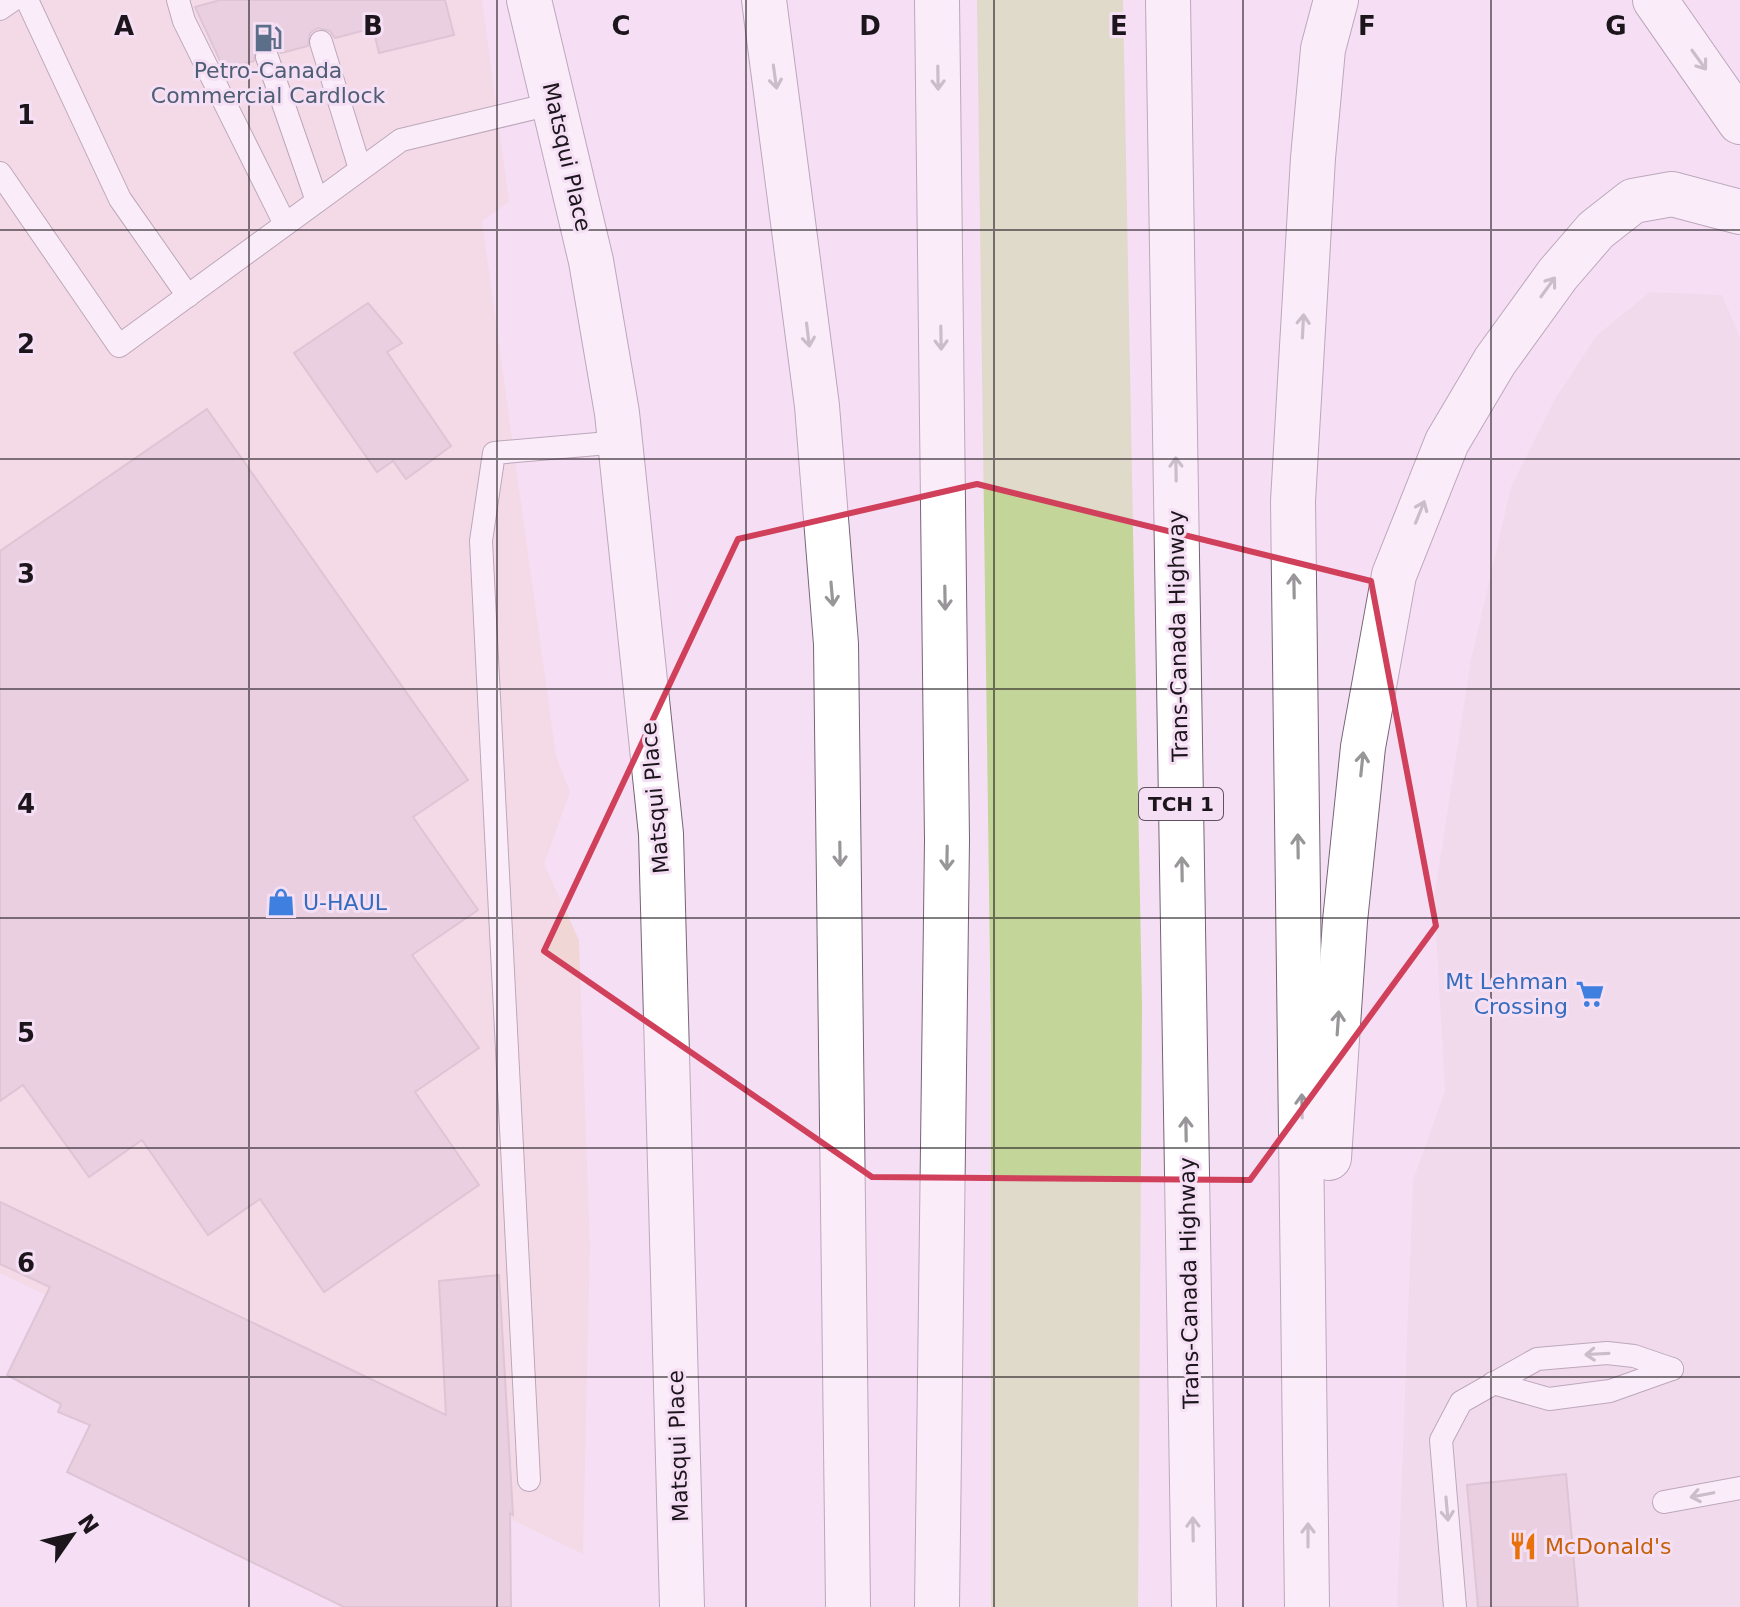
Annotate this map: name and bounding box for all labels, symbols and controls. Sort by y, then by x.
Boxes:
text: A [114,11,134,41]
text: B [363,11,383,41]
text: C [611,11,631,41]
text: D [859,11,881,41]
text: E [1110,11,1128,41]
text: F [1358,11,1376,41]
text: G [1605,11,1627,41]
fuel station icon: Petro-Canada Commercial Cardlock [253,23,283,53]
one-way arrow [1690,49,1707,70]
place label: Petro-Canada Commercial Cardlock [151,58,385,108]
one-way arrow [768,64,783,89]
one-way arrow [930,64,946,91]
street label: Matsqui Place [538,80,596,234]
text: 1 [17,100,35,130]
one-way arrow [1540,277,1557,298]
one-way arrow [1296,313,1311,340]
one-way arrow [801,322,816,347]
one-way arrow [934,324,949,351]
text: 2 [17,329,35,359]
one-way arrow [1168,456,1183,483]
one-way arrow [1414,500,1428,525]
street label: Trans-Canada Highway [1163,510,1193,763]
text: 3 [17,559,35,589]
one-way arrow [1286,573,1302,600]
one-way arrow [825,580,840,607]
one-way arrow [937,584,952,611]
street label: Matsqui Place [636,721,674,875]
one-way arrow [1354,751,1369,778]
road number: TCH 1 [1139,788,1223,820]
text: 4 [17,789,35,819]
one-way arrow [1290,833,1306,860]
one-way arrow [832,840,847,867]
one-way arrow [939,844,955,871]
one-way arrow [1174,856,1190,883]
shop icon: U-HAUL [266,887,296,917]
place label: U-HAUL [303,890,388,915]
place label: Mt Lehman Crossing [1445,969,1568,1019]
supermarket icon: Mt Lehman Crossing [1575,979,1605,1009]
one-way arrow [1331,1010,1346,1037]
text: 5 [17,1018,35,1048]
one-way arrow [1294,1093,1310,1120]
one-way arrow [1178,1116,1194,1143]
street label: Trans-Canada Highway [1174,1157,1204,1410]
text: 6 [17,1248,35,1278]
one-way arrow [1584,1347,1611,1362]
street label: Matsqui Place [663,1370,693,1522]
one-way arrow [1690,1489,1715,1504]
north arrow [32,1495,112,1575]
one-way arrow [1440,1495,1455,1522]
text: N [73,1509,104,1539]
one-way arrow [1185,1516,1201,1543]
one-way arrow [1300,1522,1316,1549]
restaurant icon: McDonald's [1508,1531,1538,1561]
place label: McDonald's [1545,1534,1672,1559]

